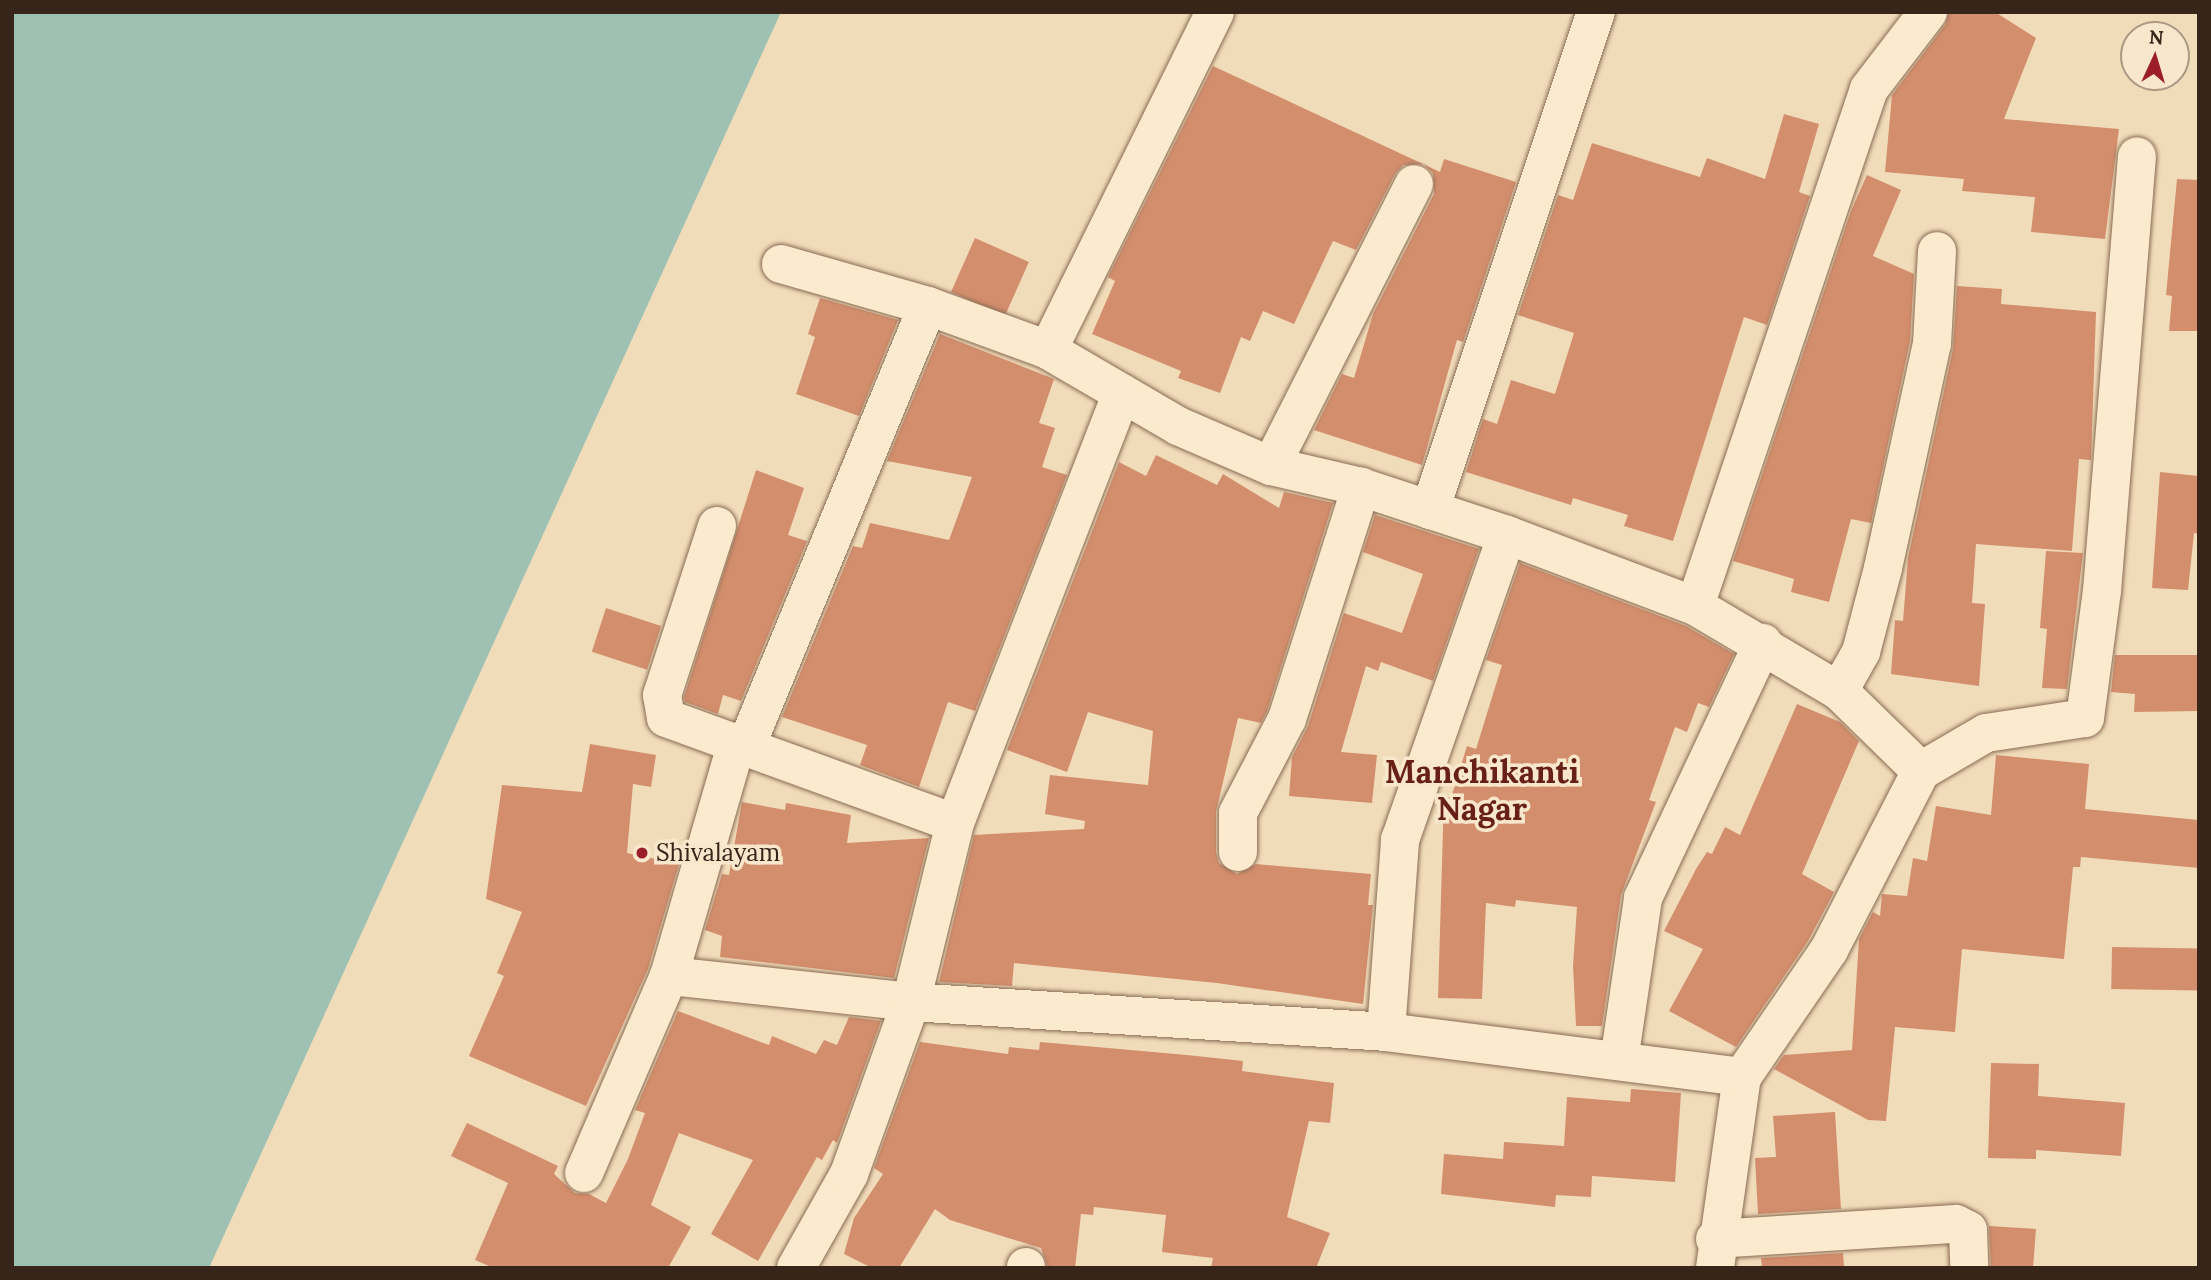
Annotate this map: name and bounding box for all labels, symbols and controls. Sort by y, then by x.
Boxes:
north arrow [2120,21,2190,91]
text: N [2148,25,2164,50]
district label: Manchikanti Nagar [1385,754,1579,829]
place label: Shivalayam [656,839,780,867]
marker: Shivalayam [634,845,650,861]

